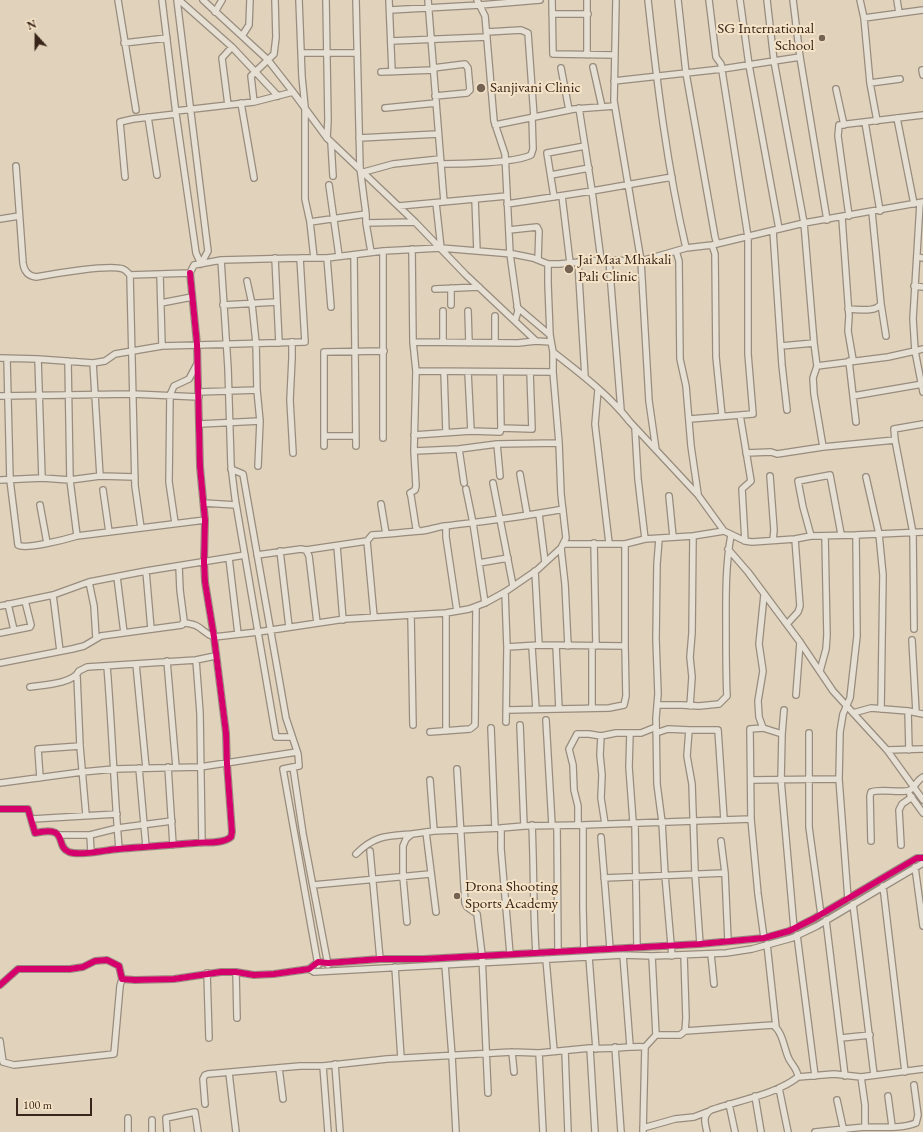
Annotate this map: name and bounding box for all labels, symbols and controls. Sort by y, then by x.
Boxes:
north arrow [16,16,56,56]
text: N [25,17,38,33]
place label: SG International School [717,20,814,55]
marker: SG International School [817,33,827,43]
place label: Sanjivani Clinic [490,79,580,97]
marker: Sanjivani Clinic [475,82,487,94]
place label: Jai Maa Mhakali Pali Clinic [578,251,671,286]
marker: Jai Maa Mhakali Pali Clinic [563,263,575,275]
place label: Drona Shooting Sports Academy [465,878,558,913]
marker: Drona Shooting Sports Academy [452,891,462,901]
scale bar [18,1090,94,1116]
text: 100 m [23,1097,52,1113]

